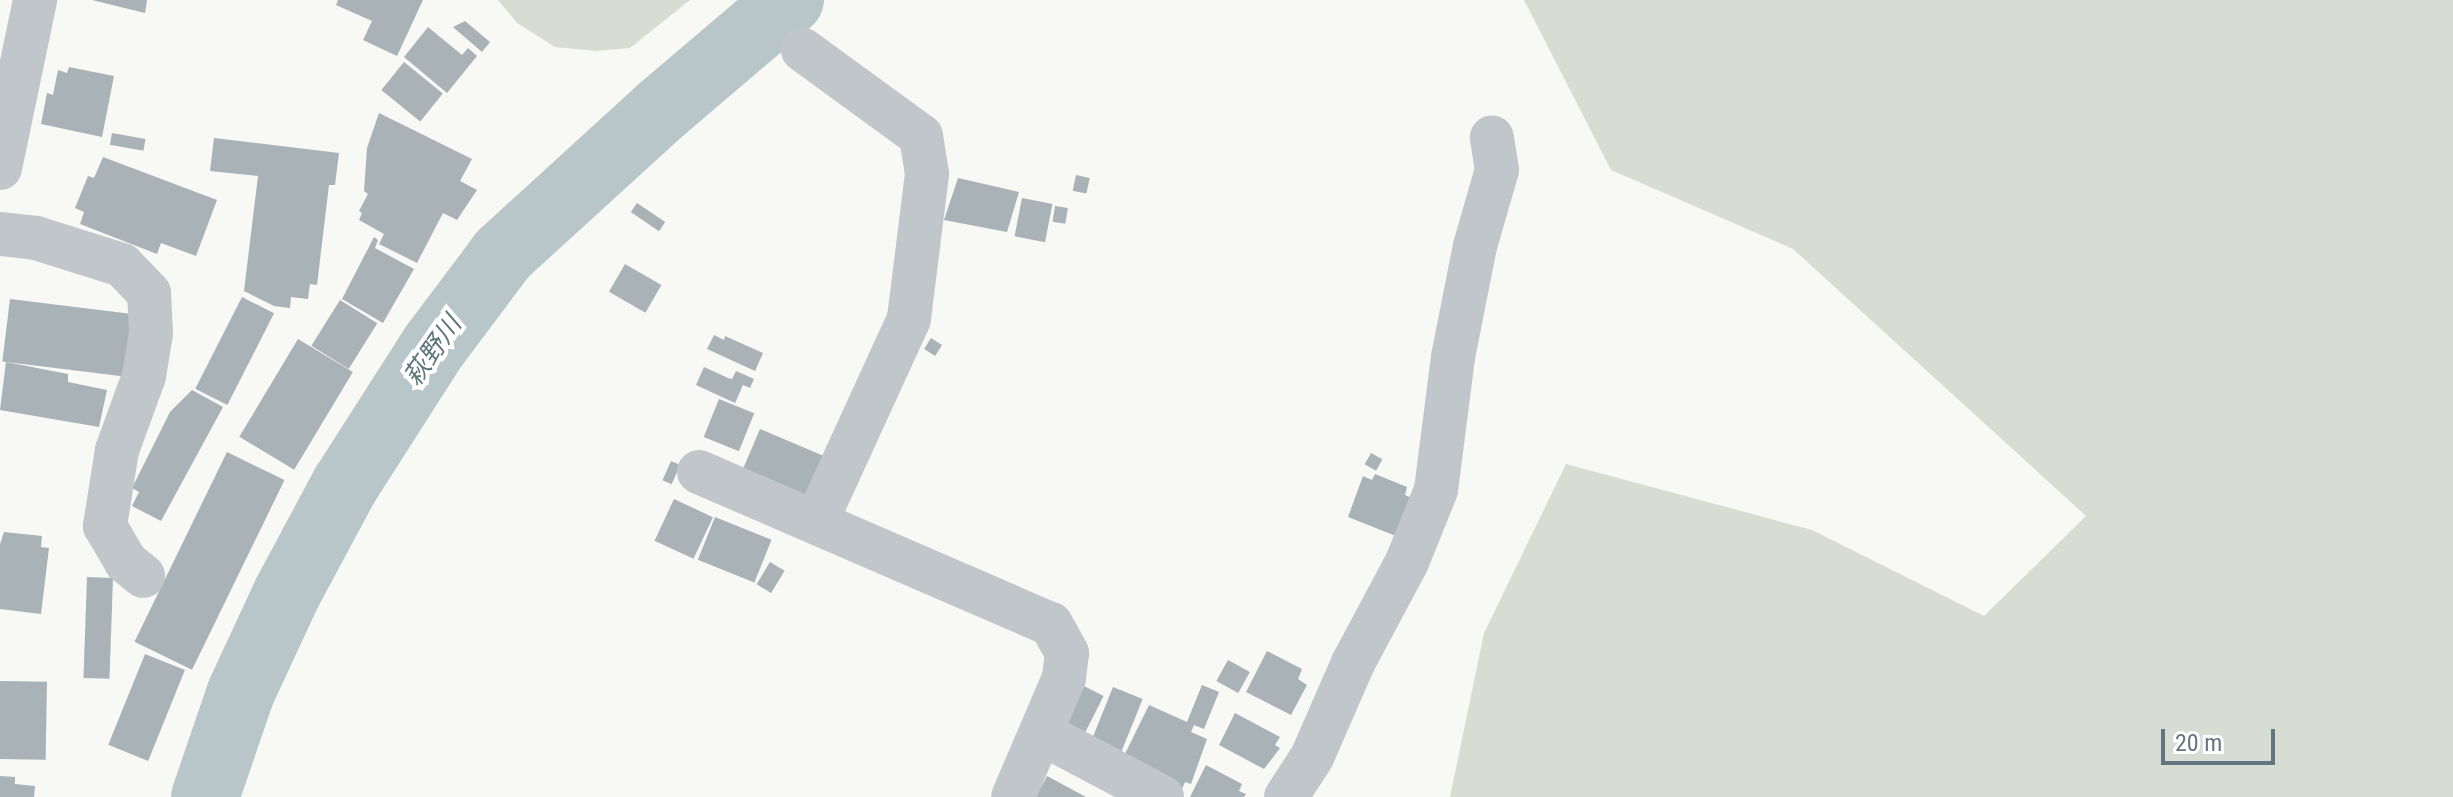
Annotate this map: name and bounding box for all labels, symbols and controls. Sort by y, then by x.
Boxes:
water label: 萩野川 [398,310,468,392]
scale bar [2165,713,2279,763]
text: 20 m [2175,729,2222,757]

